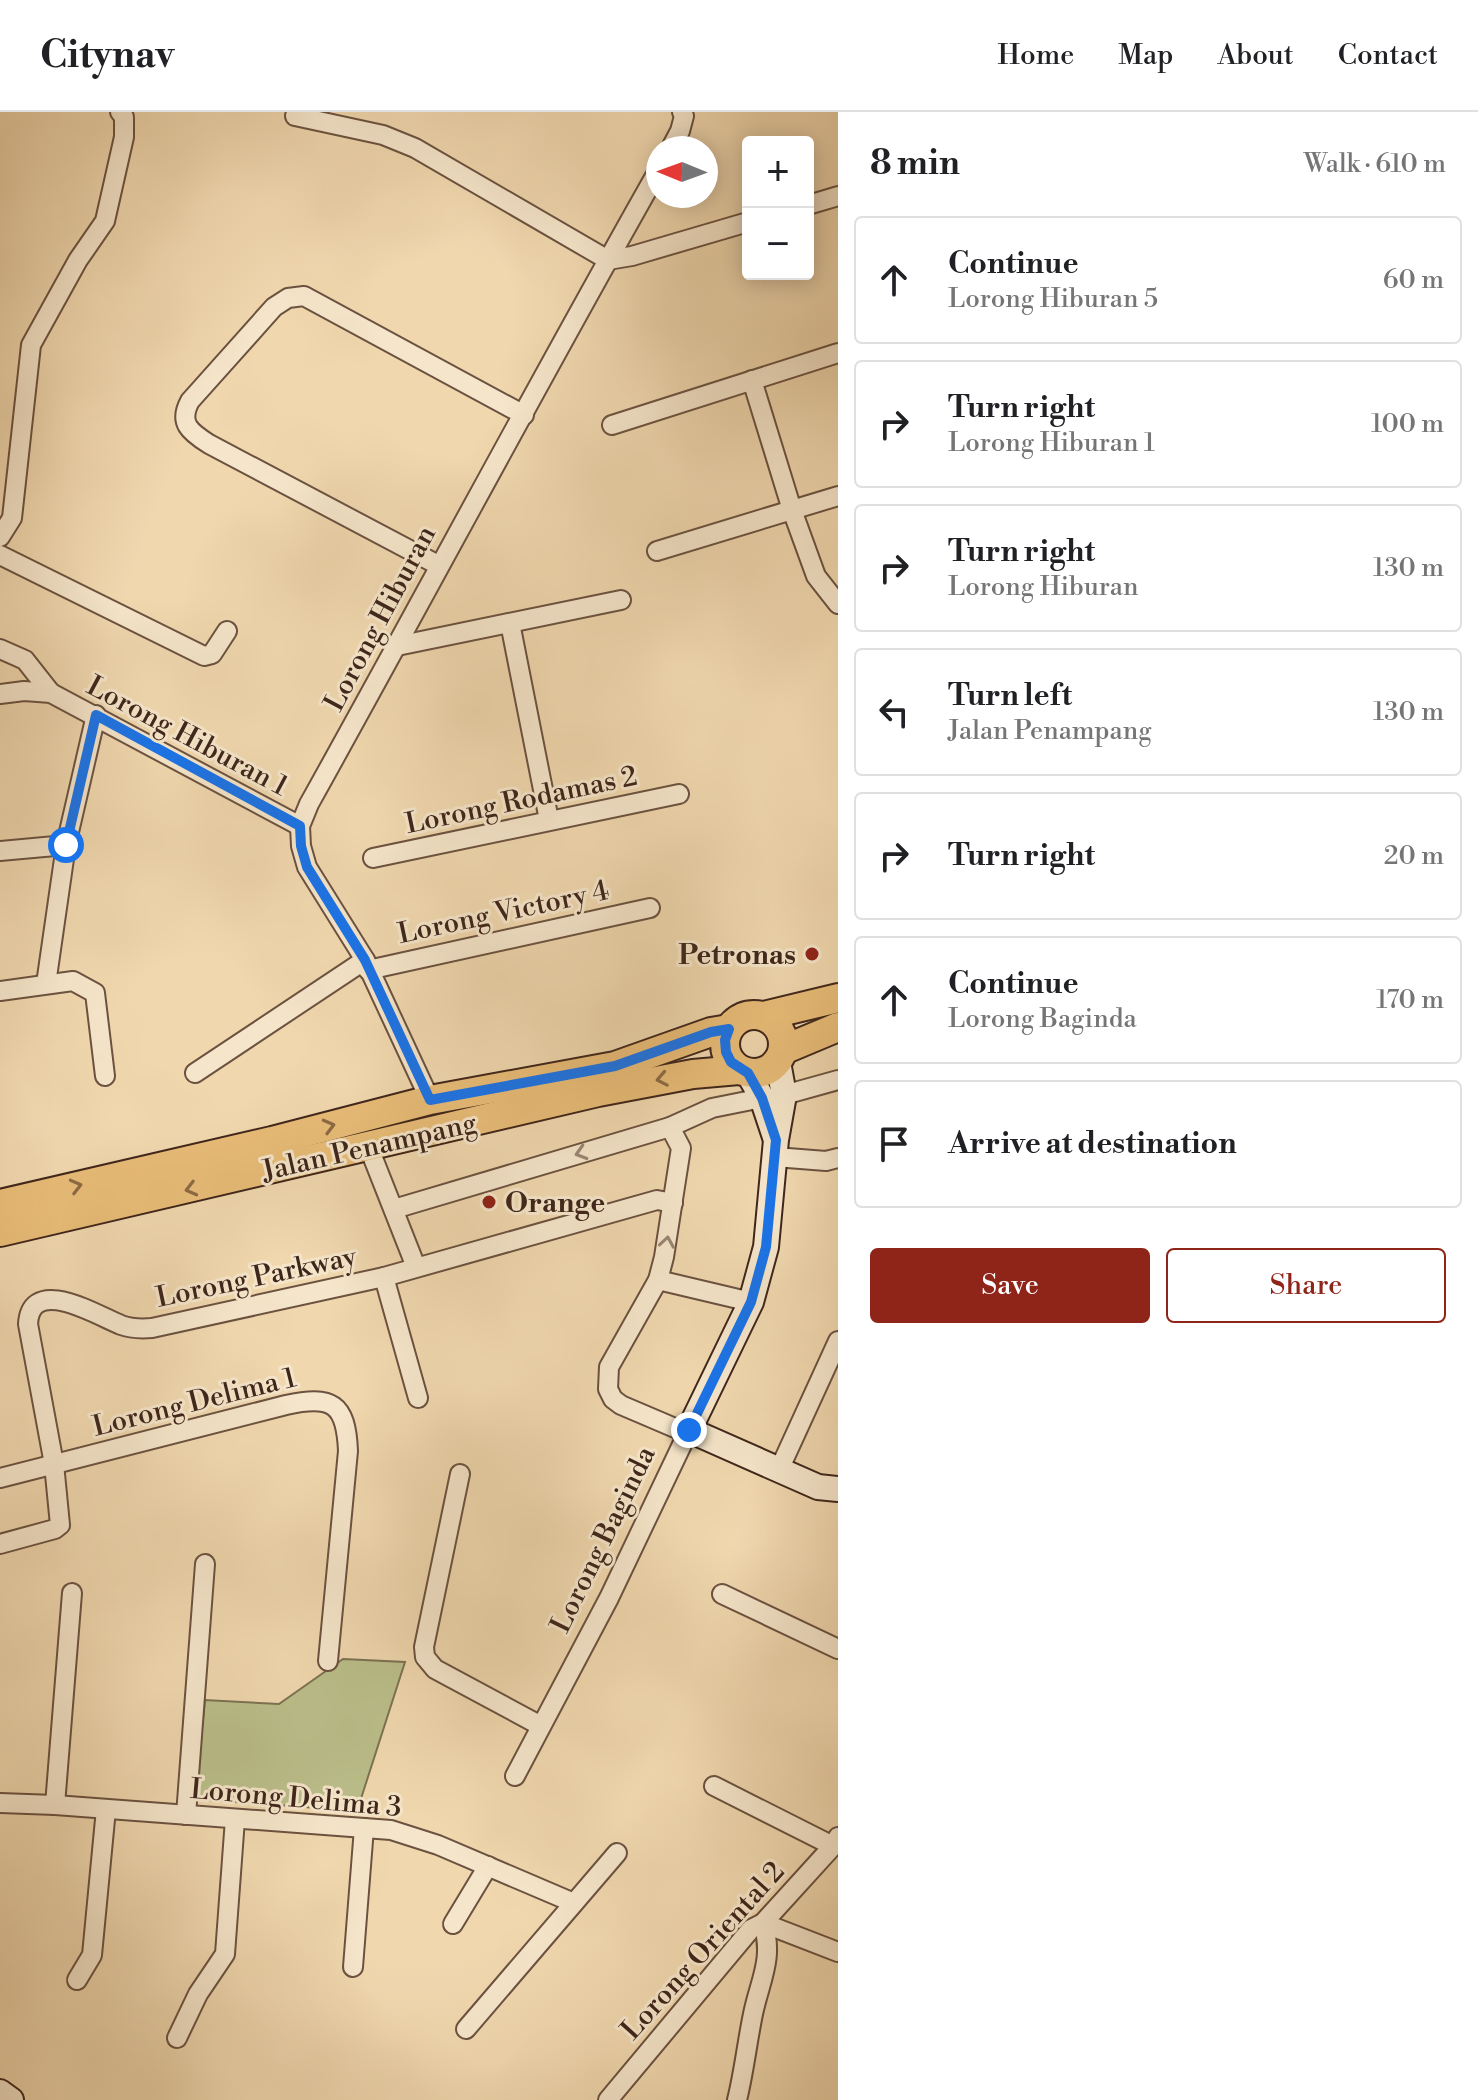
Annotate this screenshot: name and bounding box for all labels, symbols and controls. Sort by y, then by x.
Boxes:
text: Citynav [40,32,174,79]
text: Home [998,38,1074,73]
text: Map [1118,38,1173,73]
text: About [1217,38,1294,73]
text: Contact [1338,38,1438,73]
north arrow [646,136,718,208]
map controls [742,136,814,280]
button: + [742,136,814,208]
text: 8 min [870,143,960,185]
text: Walk · 610 m [1304,148,1446,180]
button: − [742,208,814,280]
text: Continue [948,245,1079,283]
icon: ahead [872,258,916,302]
text: 60 m [1383,264,1444,296]
text: Lorong Hiburan 5 [948,283,1158,315]
text: Turn right [948,389,1095,427]
icon: right [872,402,916,446]
text: 100 m [1371,408,1444,440]
text: Lorong Hiburan 1 [948,427,1155,459]
street label: Lorong Hiburan [317,520,444,717]
text: Turn right [948,533,1095,571]
icon: right [872,546,916,590]
text: 130 m [1373,552,1444,584]
text: Lorong Hiburan [948,571,1139,603]
street label: Lorong Hiburan 1 [81,669,294,804]
text: Turn left [948,677,1072,715]
icon: left [872,690,916,734]
text: 130 m [1373,696,1444,728]
text: Jalan Penampang [948,715,1152,747]
street label: Lorong Rodamas 2 [402,759,641,842]
route start [48,827,84,863]
icon: right [872,834,916,878]
text: Turn right [948,837,1095,875]
text: 20 m [1384,840,1444,872]
street label: Lorong Victory 4 [395,873,612,952]
place label: Petronas [678,938,796,973]
marker: Petronas [803,945,821,963]
text: Continue [948,965,1079,1003]
icon: ahead [872,978,916,1022]
text: 170 m [1376,984,1444,1016]
text: Lorong Baginda [948,1003,1137,1035]
one-way arrow [655,1070,669,1087]
street label: Jalan Penampang [258,1106,481,1189]
one-way arrow [321,1119,335,1136]
icon: arrive [872,1122,916,1166]
text: Arrive at destination [948,1125,1237,1163]
one-way arrow [575,1144,589,1160]
one-way arrow [68,1178,82,1195]
one-way arrow [184,1179,198,1196]
place label: Orange [505,1186,605,1221]
marker: Orange [480,1193,498,1211]
one-way arrow [658,1235,675,1249]
street label: Lorong Parkway [153,1239,360,1316]
button: Save [870,1248,1150,1323]
button: Share [1166,1248,1446,1323]
street label: Lorong Delima 1 [89,1360,300,1445]
route end [671,1412,707,1448]
street label: Lorong Baginda [543,1440,664,1639]
street label: Lorong Delima 3 [189,1772,403,1825]
street label: Lorong Oriental 2 [614,1855,792,2047]

